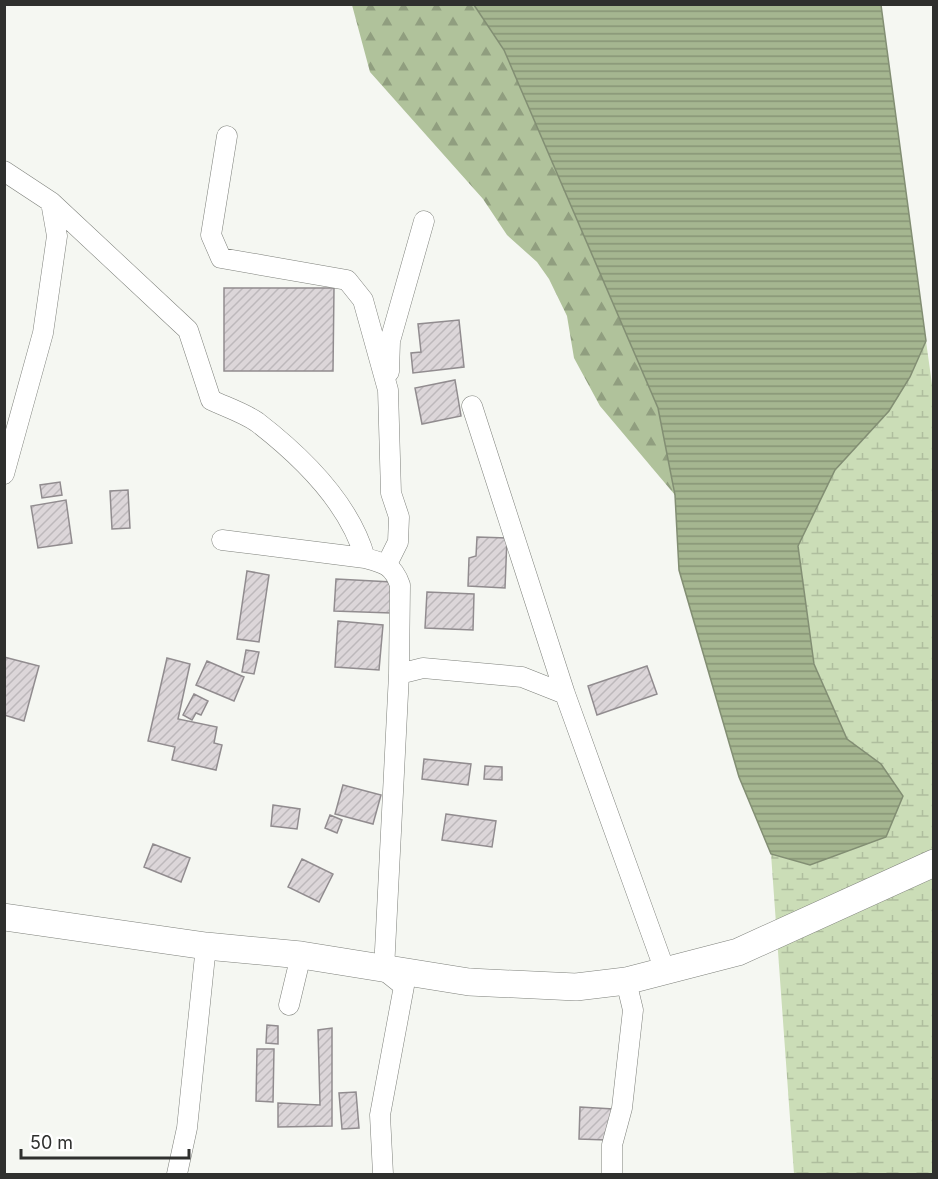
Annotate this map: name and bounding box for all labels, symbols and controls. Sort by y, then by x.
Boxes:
scale bar [21,1122,189,1160]
text: 50 m [30,1132,73,1153]

